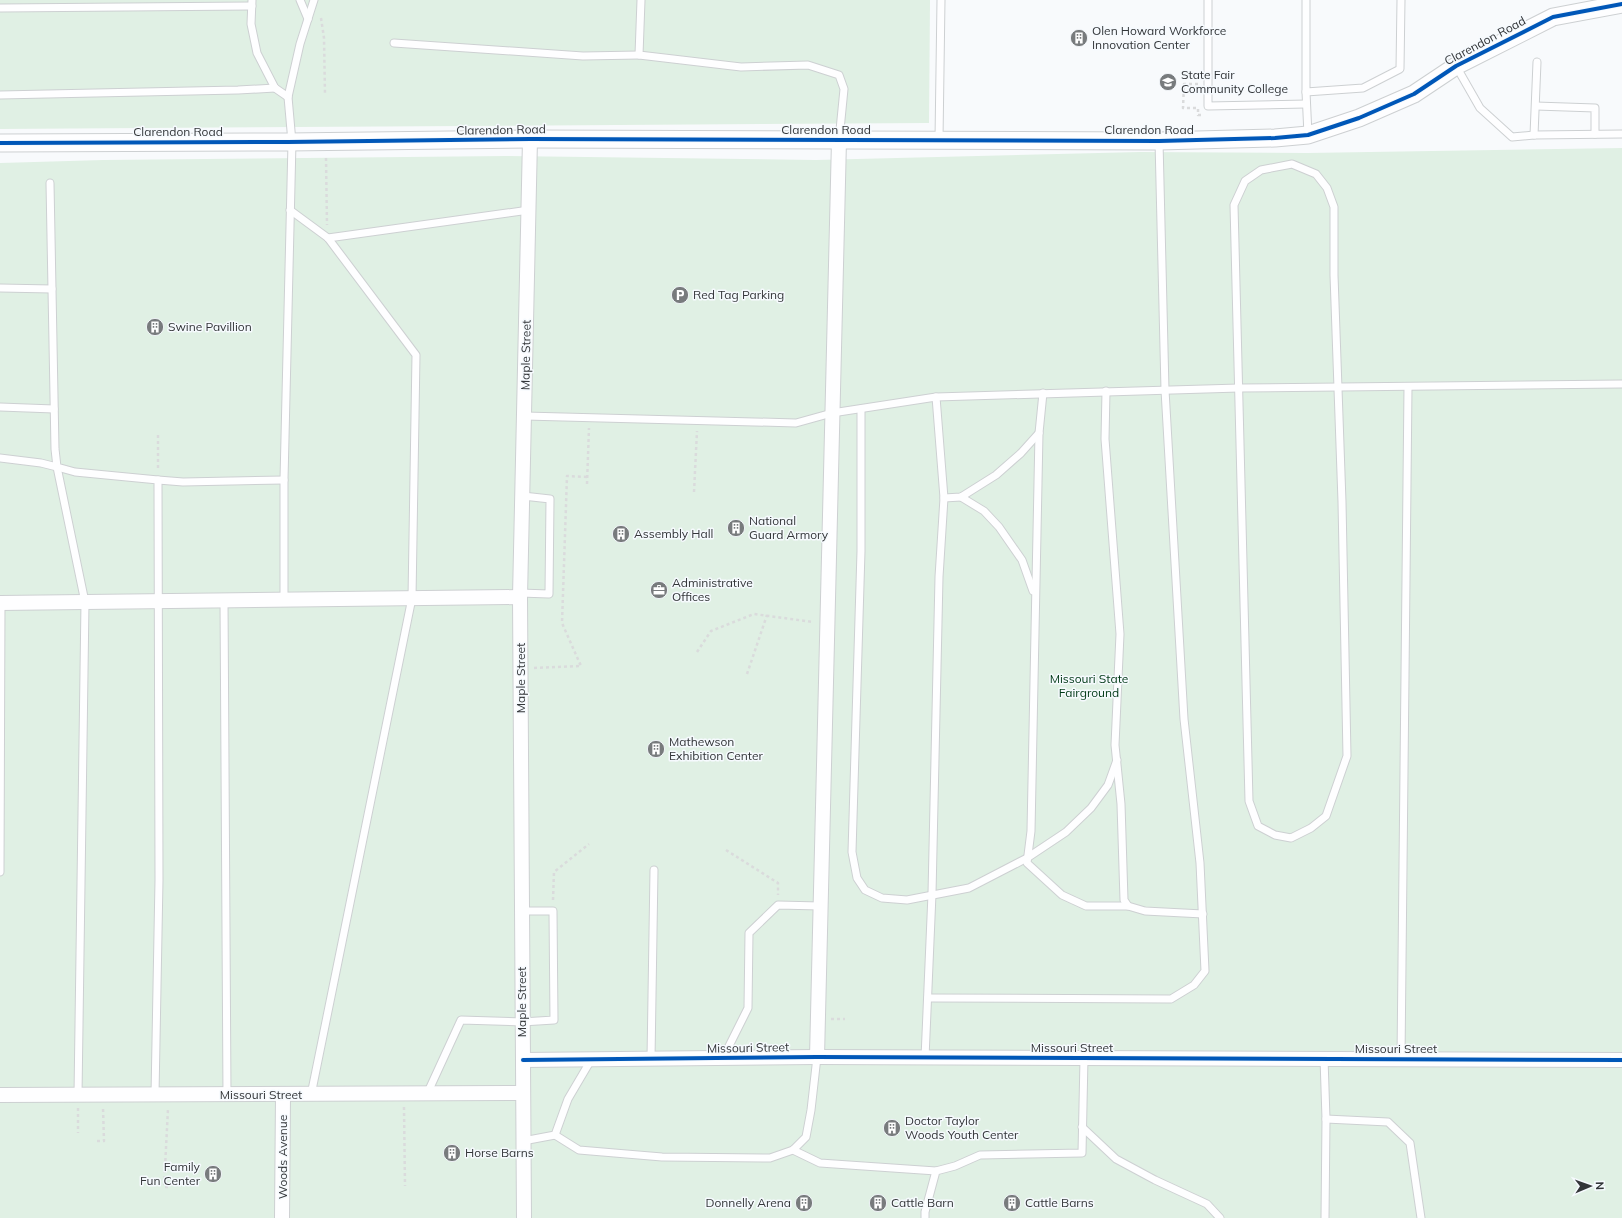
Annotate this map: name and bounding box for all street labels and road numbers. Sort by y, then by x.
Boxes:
street label: Clarendon Road [1442,13,1528,68]
street label: Clarendon Road [456,121,546,138]
street label: Clarendon Road [781,122,871,137]
street label: Clarendon Road [1104,122,1194,137]
street label: Clarendon Road [133,124,223,139]
street label: Maple Street [517,320,534,390]
street label: Maple Street [513,643,528,713]
street label: Maple Street [514,967,529,1037]
street label: Missouri Street [707,1039,789,1056]
street label: Missouri Street [1031,1040,1113,1055]
street label: Missouri Street [1355,1041,1437,1056]
street label: Missouri Street [220,1087,302,1102]
street label: Woods Avenue [275,1115,290,1199]

